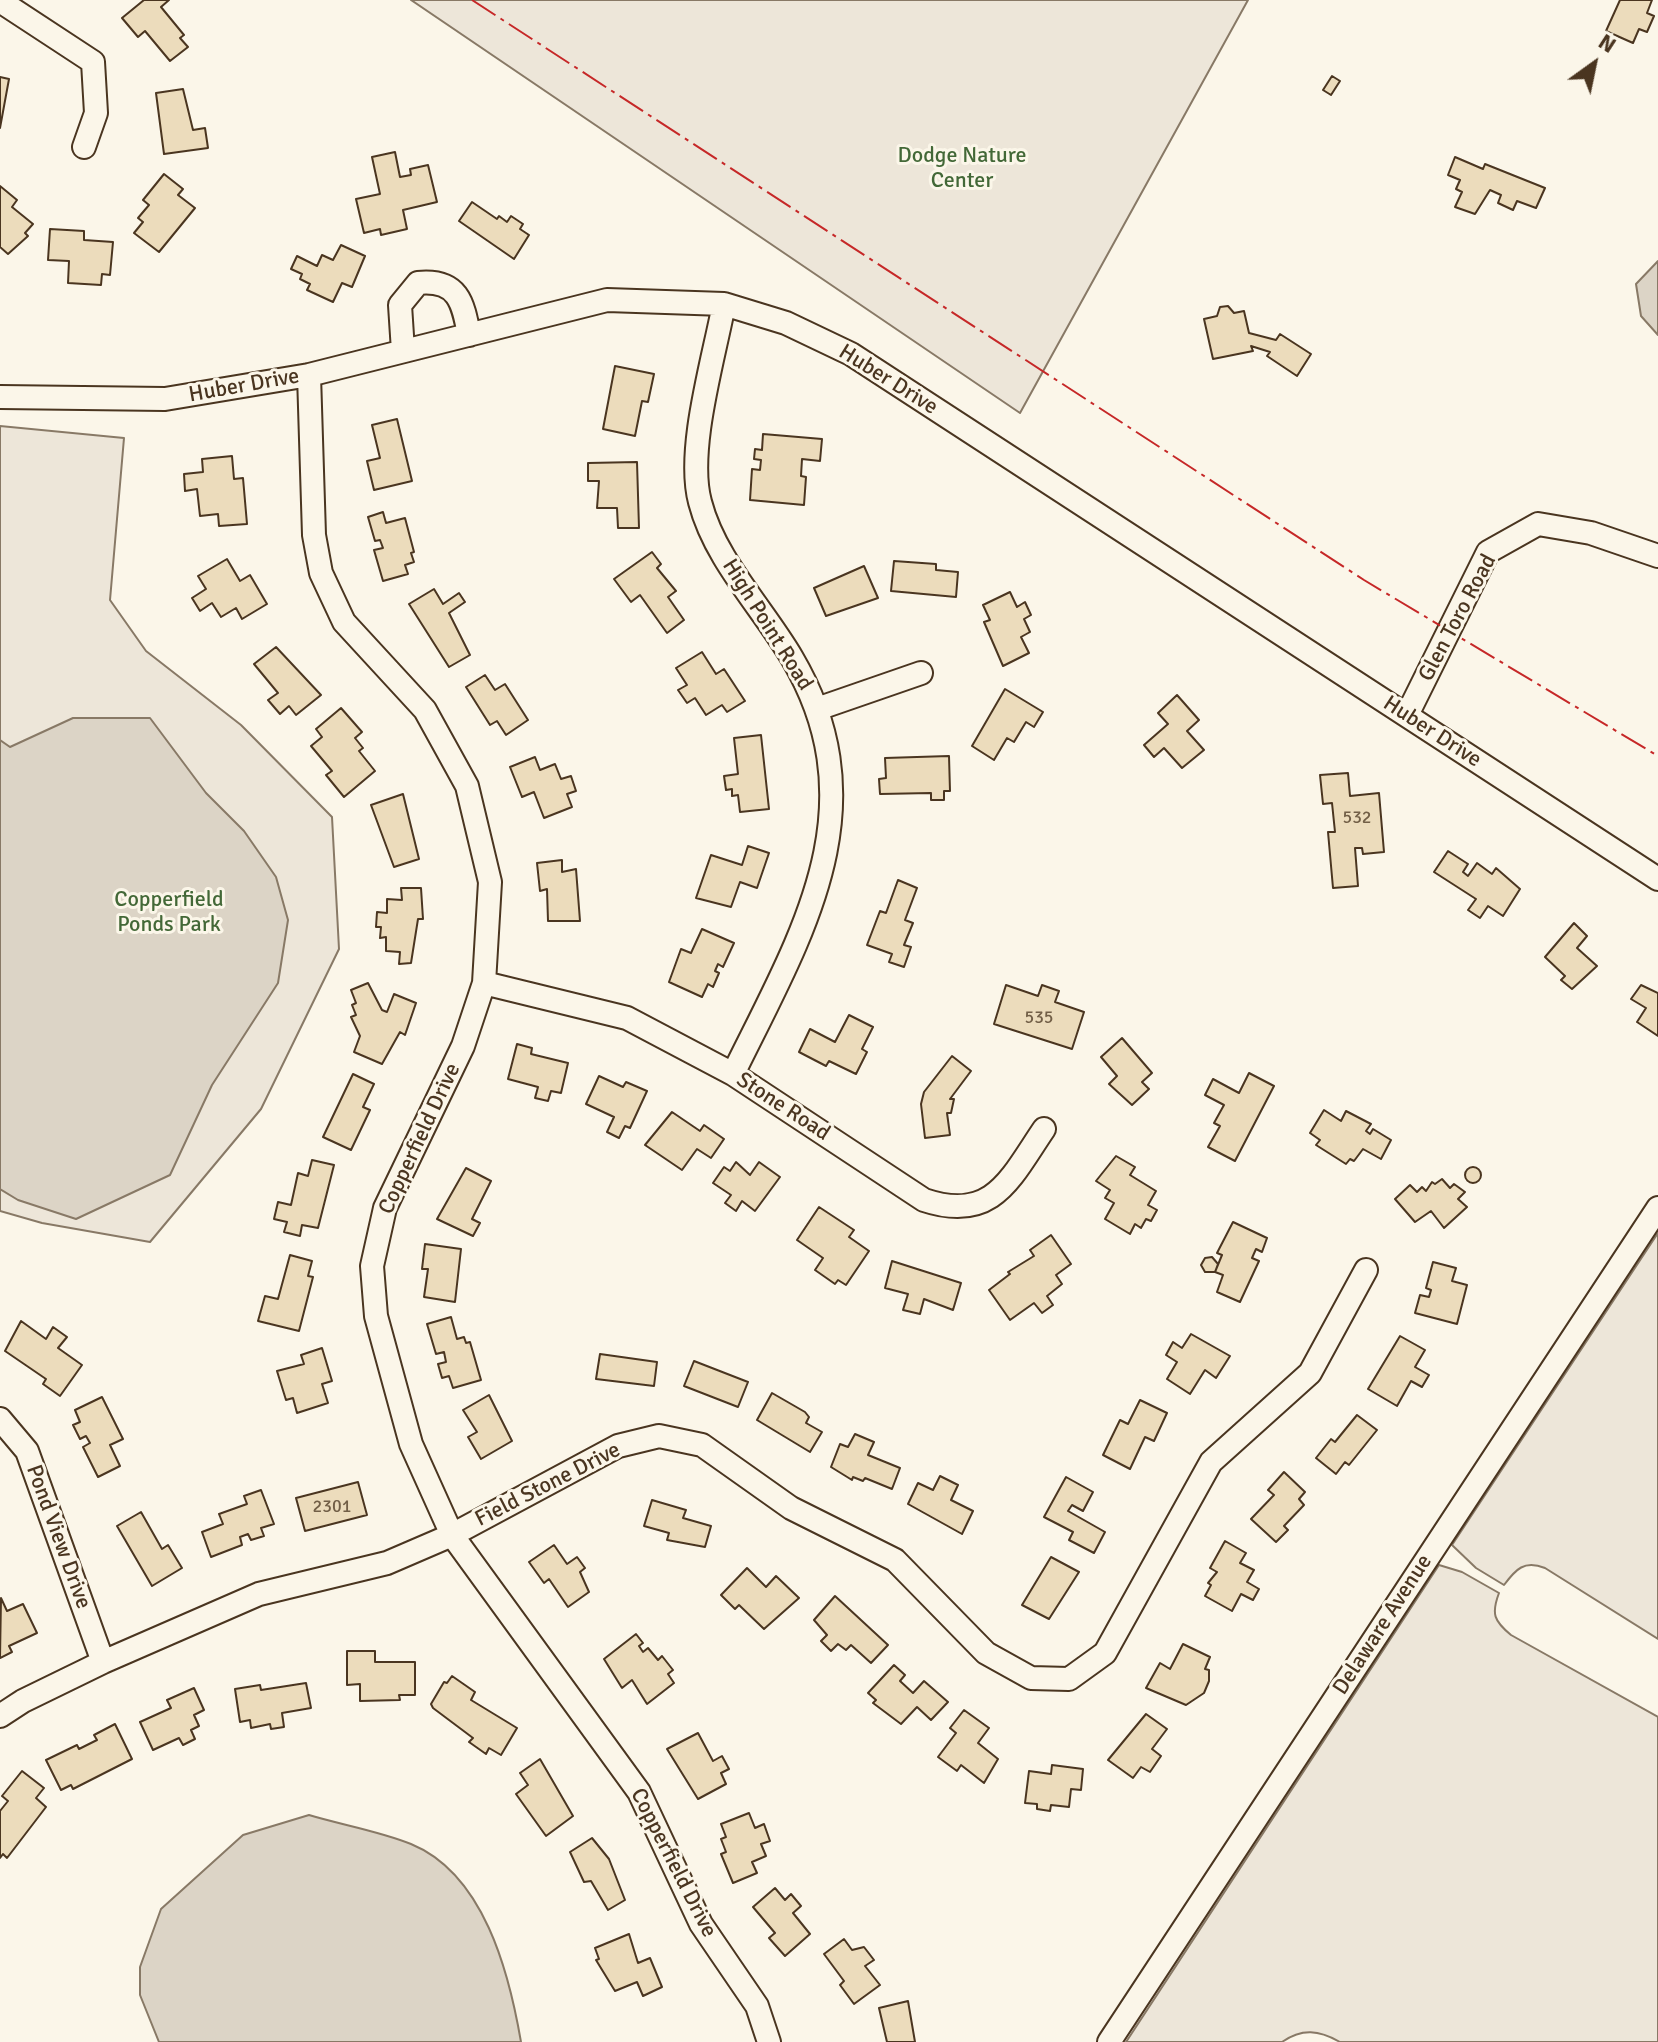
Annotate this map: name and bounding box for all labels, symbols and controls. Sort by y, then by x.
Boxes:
north arrow [1554,24,1634,104]
text: N [1594,28,1621,59]
park label: Dodge Nature Center [897,143,1027,194]
street label: Huber Drive [834,339,942,421]
street label: Huber Drive [187,363,301,409]
street label: Glen Toro Road [1414,550,1502,686]
street label: High Point Road [716,554,818,696]
street label: Huber Drive [1378,691,1486,773]
house number: 532 [1342,807,1372,829]
park label: Copperfield Ponds Park [114,887,224,938]
house number: 535 [1024,1007,1054,1029]
street label: Copperfield Drive [373,1059,467,1219]
street label: Stone Road [731,1067,835,1147]
street label: Field Stone Drive [471,1437,625,1533]
street label: Pond View Drive [20,1461,96,1613]
house number: 2301 [313,1496,351,1518]
street label: Delaware Avenue [1328,1550,1438,1700]
street label: Copperfield Drive [624,1784,722,1942]

